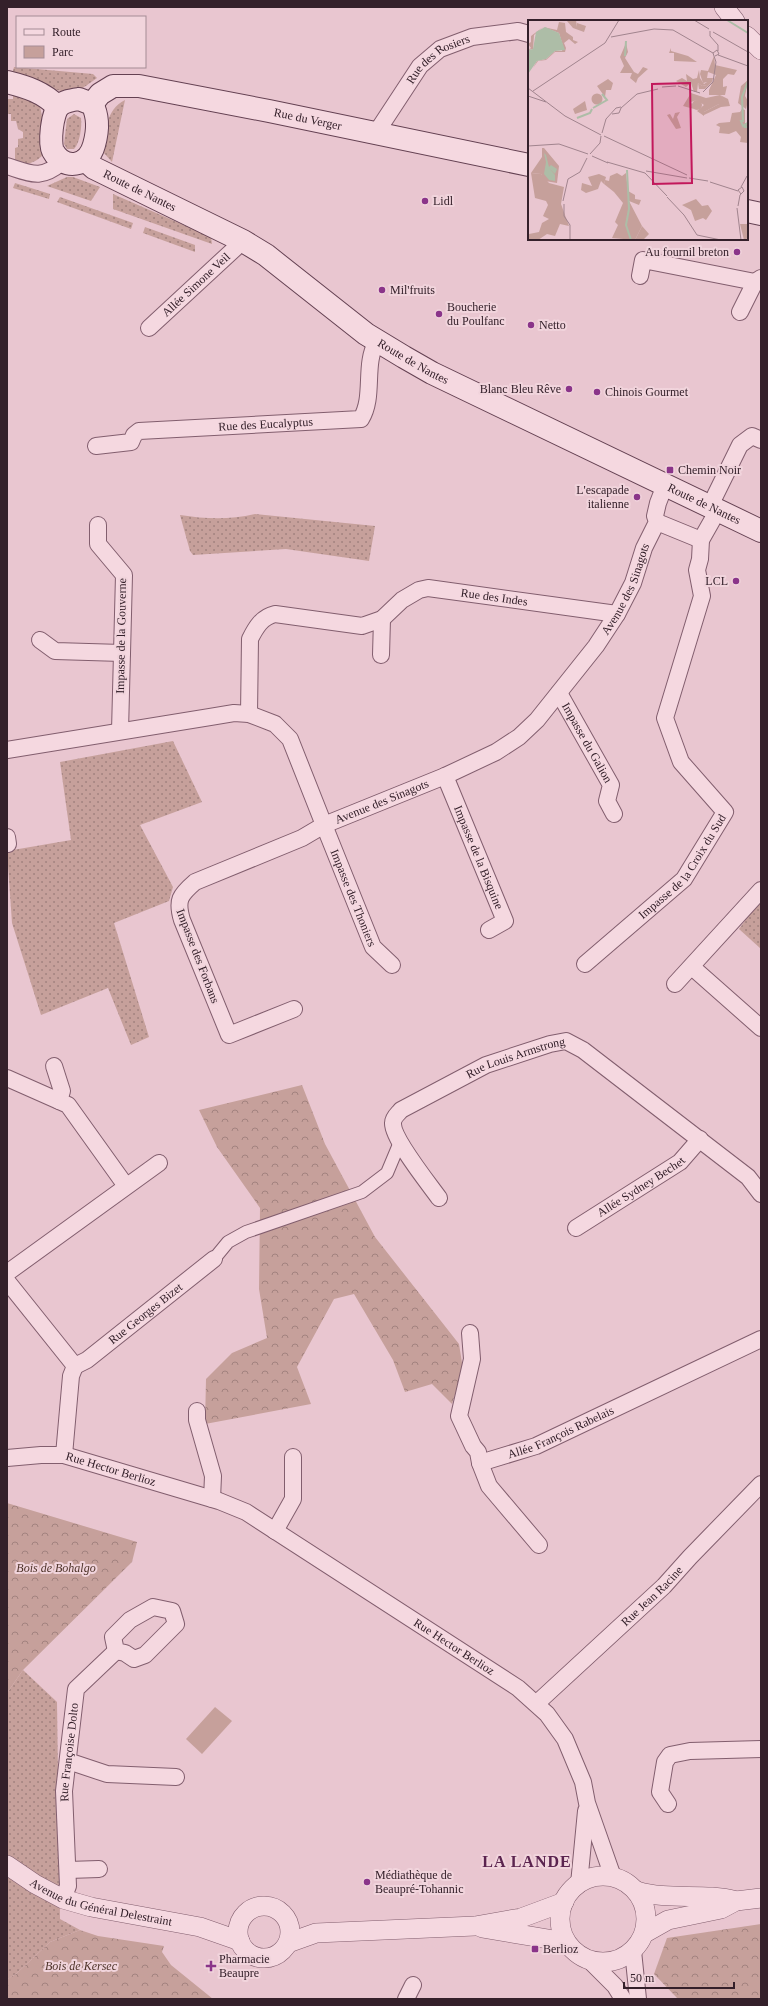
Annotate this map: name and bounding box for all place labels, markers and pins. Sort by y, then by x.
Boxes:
place label: Lidl [433,194,454,208]
marker: Lidl [420,196,430,206]
place label: Au fournil breton [645,245,729,259]
marker: Au fournil breton [732,247,742,257]
place label: Mil'fruits [390,283,435,297]
marker: Mil'fruits [377,285,387,295]
place label: Boucherie du Poulfanc [447,300,505,328]
marker: Boucherie du Poulfanc [434,309,444,319]
place label: Netto [539,318,566,332]
marker: Netto [526,320,536,330]
place label: Blanc Bleu Rêve [480,382,561,396]
marker: Blanc Bleu Rêve [564,384,574,394]
place label: Chinois Gourmet [605,385,689,399]
marker: Chinois Gourmet [592,387,602,397]
place label: Chemin Noir [678,463,741,477]
marker: Chemin Noir [665,465,675,475]
place label: L'escapade italienne [576,483,629,511]
marker: L'escapade italienne [632,492,642,502]
place label: LCL [705,574,728,588]
marker: LCL [731,576,741,586]
place label: Médiathèque de Beaupré-Tohannic [375,1868,463,1896]
marker: Médiathèque de Beaupré-Tohannic [362,1877,372,1887]
place label: Berlioz [543,1942,578,1956]
marker: Berlioz [530,1944,540,1954]
place label: Pharmacie Beaupre [219,1952,270,1980]
marker: Pharmacie Beaupre [206,1961,216,1971]

